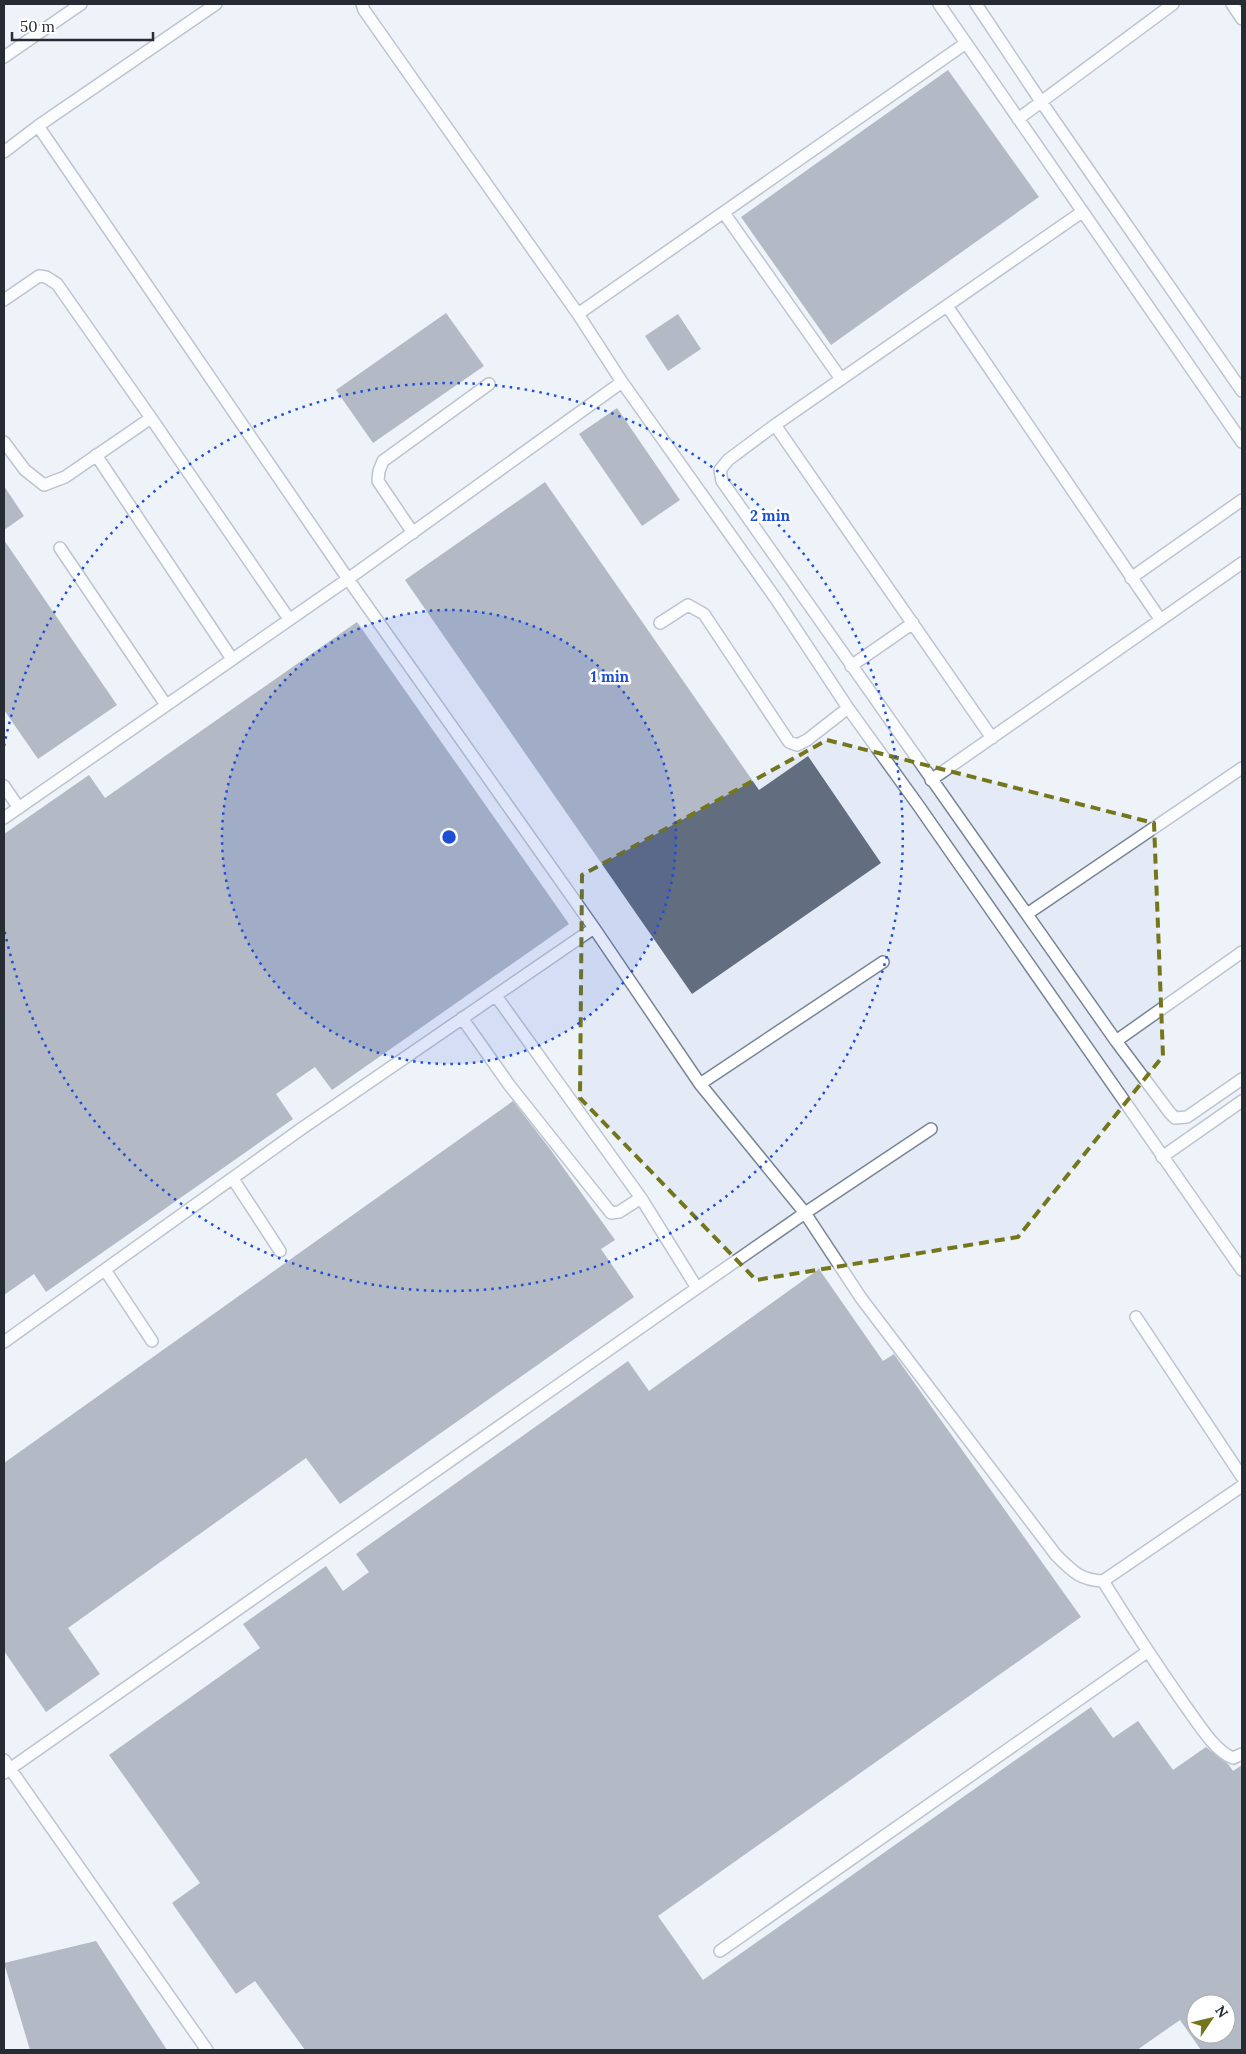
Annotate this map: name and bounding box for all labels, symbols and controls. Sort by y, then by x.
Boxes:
scale bar [12,10,154,42]
text: 50 m [20,17,55,36]
text: 2 min [750,506,791,525]
text: 1 min [591,667,630,686]
centre of rings [440,828,458,846]
north arrow [1186,1994,1236,2044]
text: N [1211,2002,1232,2021]

